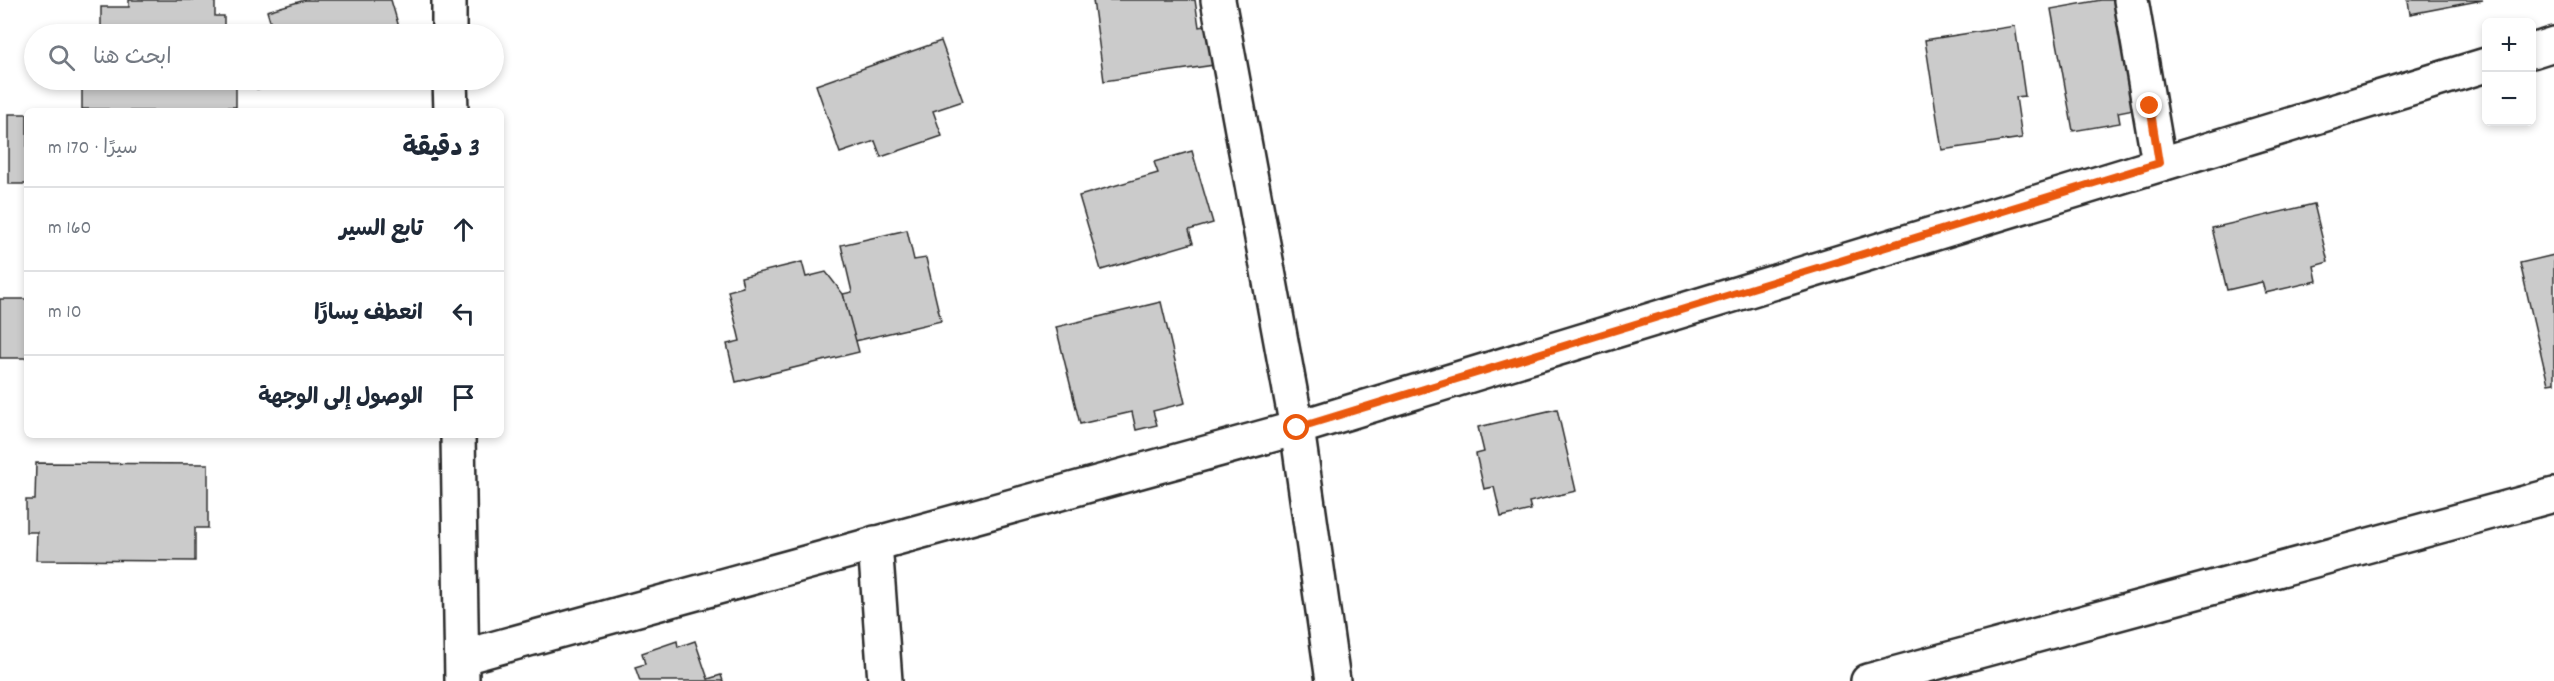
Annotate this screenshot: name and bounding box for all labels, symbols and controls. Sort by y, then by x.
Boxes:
map controls [2482,18,2536,126]
button: + [2482,18,2536,72]
search box [24,24,504,90]
icon: search [45,41,78,74]
text: ابحث هنا [93,43,172,74]
button: − [2482,72,2536,126]
route end [2136,92,2162,118]
text: 3 دقيقة [403,131,480,168]
text: سيرًا · 170 m [48,135,138,163]
icon: ahead [447,213,480,246]
text: 160 m [48,215,91,243]
text: تابع السير [340,215,423,246]
icon: left [447,297,480,330]
text: 10 m [48,299,82,327]
text: انعطف يسارًا [314,299,423,330]
icon: arrive [447,381,480,414]
text: الوصول إلى الوجهة [258,383,423,414]
route start [1283,414,1309,440]

